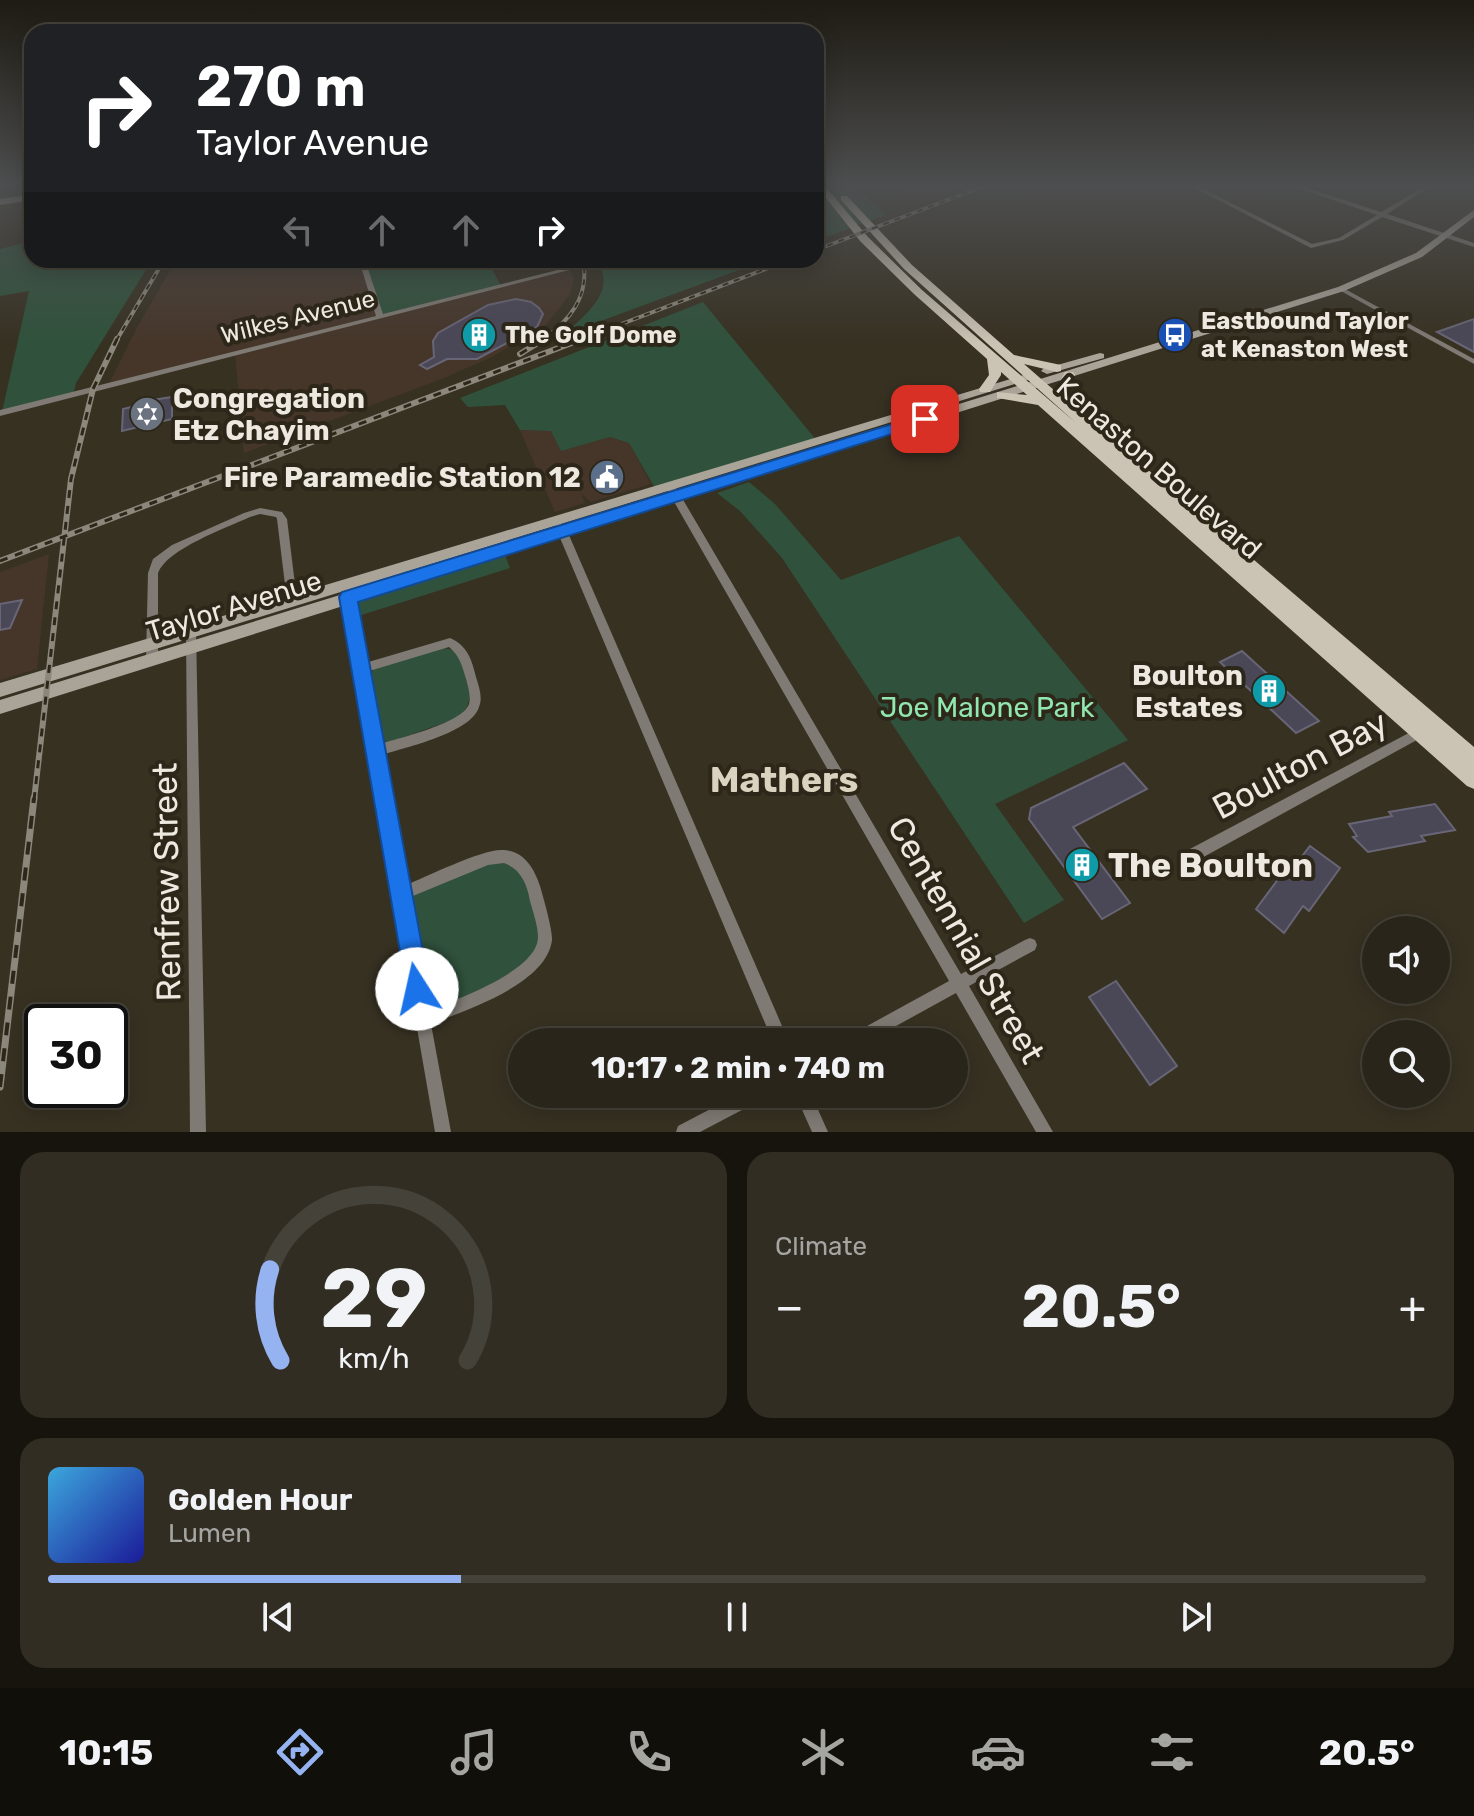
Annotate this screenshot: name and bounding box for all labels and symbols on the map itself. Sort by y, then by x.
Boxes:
street label: Wilkes Avenue [218,284,378,350]
place label: Eastbound Taylor at Kenaston West [1201,307,1409,363]
building icon: The Golf Dome [460,316,498,354]
bus stop icon: Eastbound Taylor at Kenaston West [1156,316,1194,354]
place label: The Golf Dome [505,321,677,349]
street label: Kenaston Boulevard [1050,370,1268,566]
place label: Congregation Etz Chayim [173,382,365,447]
pin [891,385,959,453]
synagogue icon: Congregation Etz Chayim [128,395,166,433]
public building icon: Fire Paramedic Station 12 [588,458,626,496]
place label: Fire Paramedic Station 12 [224,461,581,494]
street label: Taylor Avenue [142,564,326,648]
place label: Boulton Estates [1132,659,1243,724]
building icon: Boulton Estates [1250,672,1288,710]
park label: Joe Malone Park [880,691,1095,724]
street label: Boulton Bay [1205,702,1395,828]
district label: Mathers [710,758,858,801]
street label: Renfrew Street [144,762,190,1002]
street label: Centennial Street [879,810,1053,1070]
place label: The Boulton [1108,845,1313,886]
building icon: The Boulton [1063,846,1101,884]
position arrow [375,947,459,1031]
speed limit sign: 30 [24,1004,128,1108]

